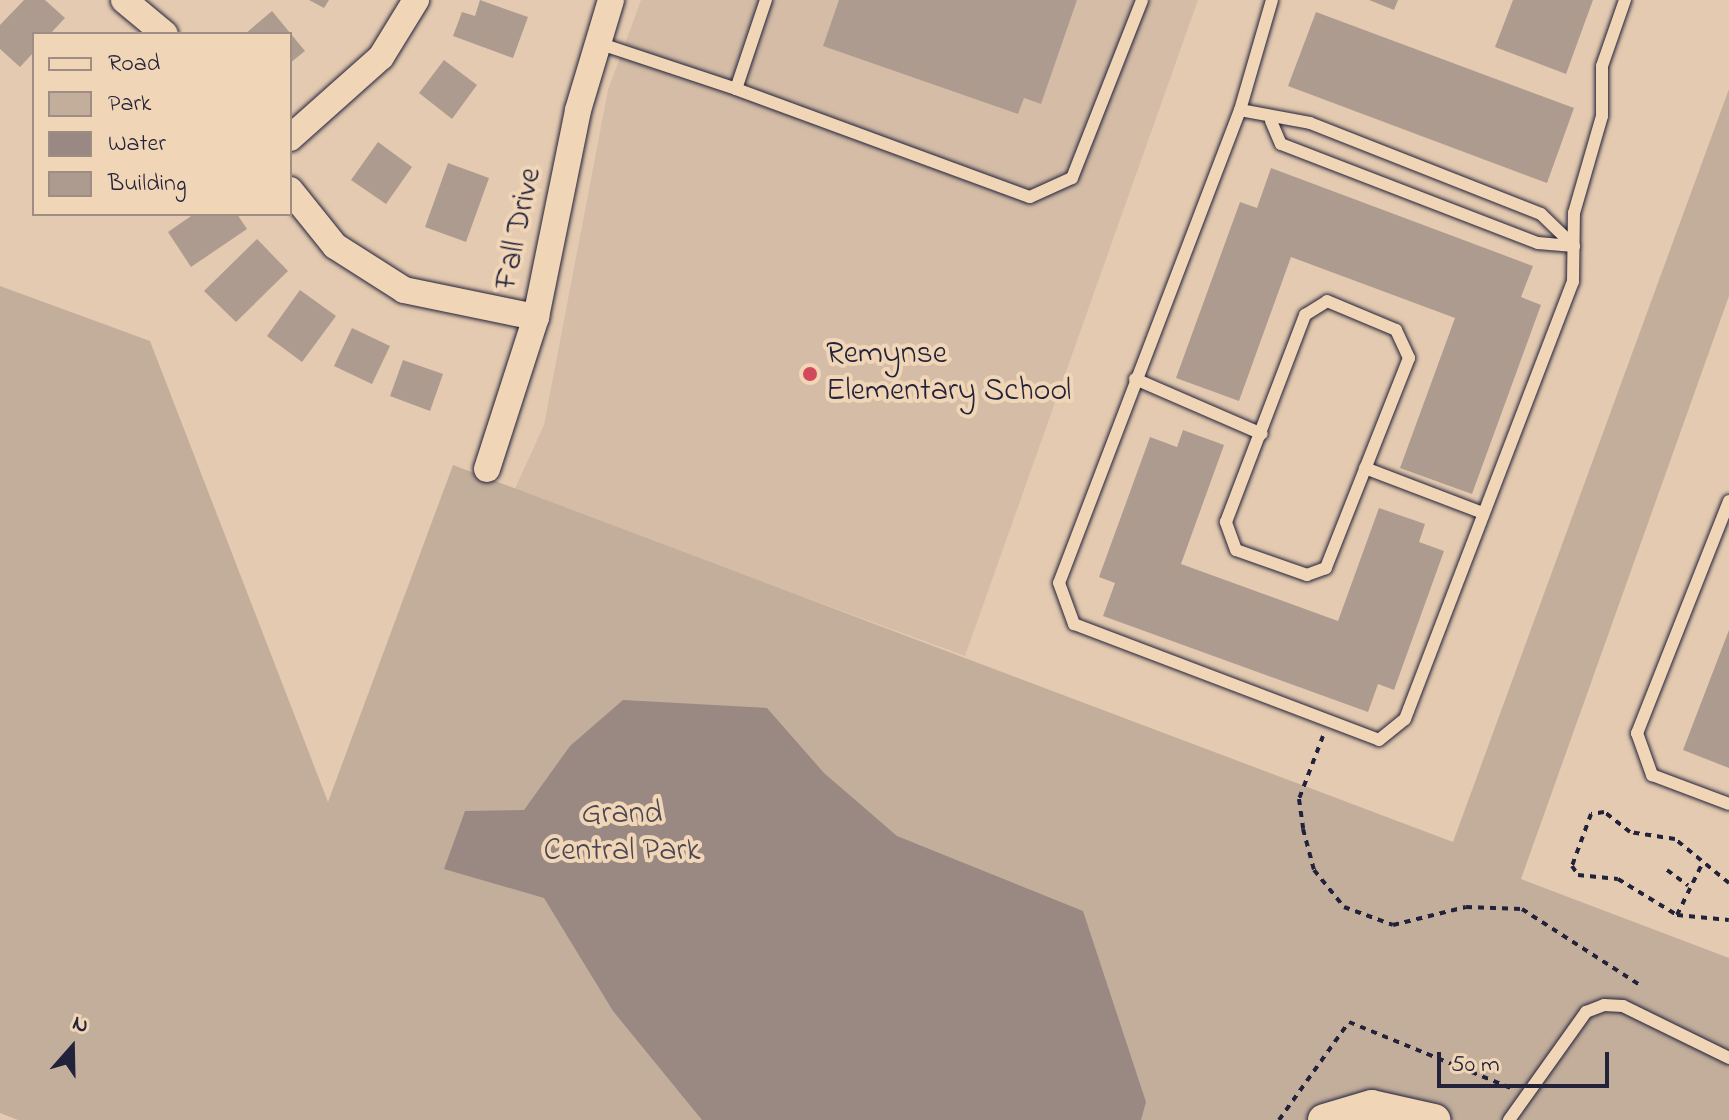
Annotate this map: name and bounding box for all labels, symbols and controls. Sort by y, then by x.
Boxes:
legend [32,32,292,216]
text: Road [108,47,160,82]
text: Park [108,87,151,122]
text: Water [108,127,166,162]
street label: Fall Drive [488,165,552,293]
text: Building [108,167,187,202]
place label: Remynse Elementary School [826,337,1071,412]
marker: Remynse Elementary School [801,365,819,383]
park label: Grand Central Park [544,797,700,872]
north arrow [32,1008,112,1088]
text: N [68,1008,93,1043]
scale bar [1441,1036,1613,1086]
text: 50 m [1451,1048,1500,1083]

